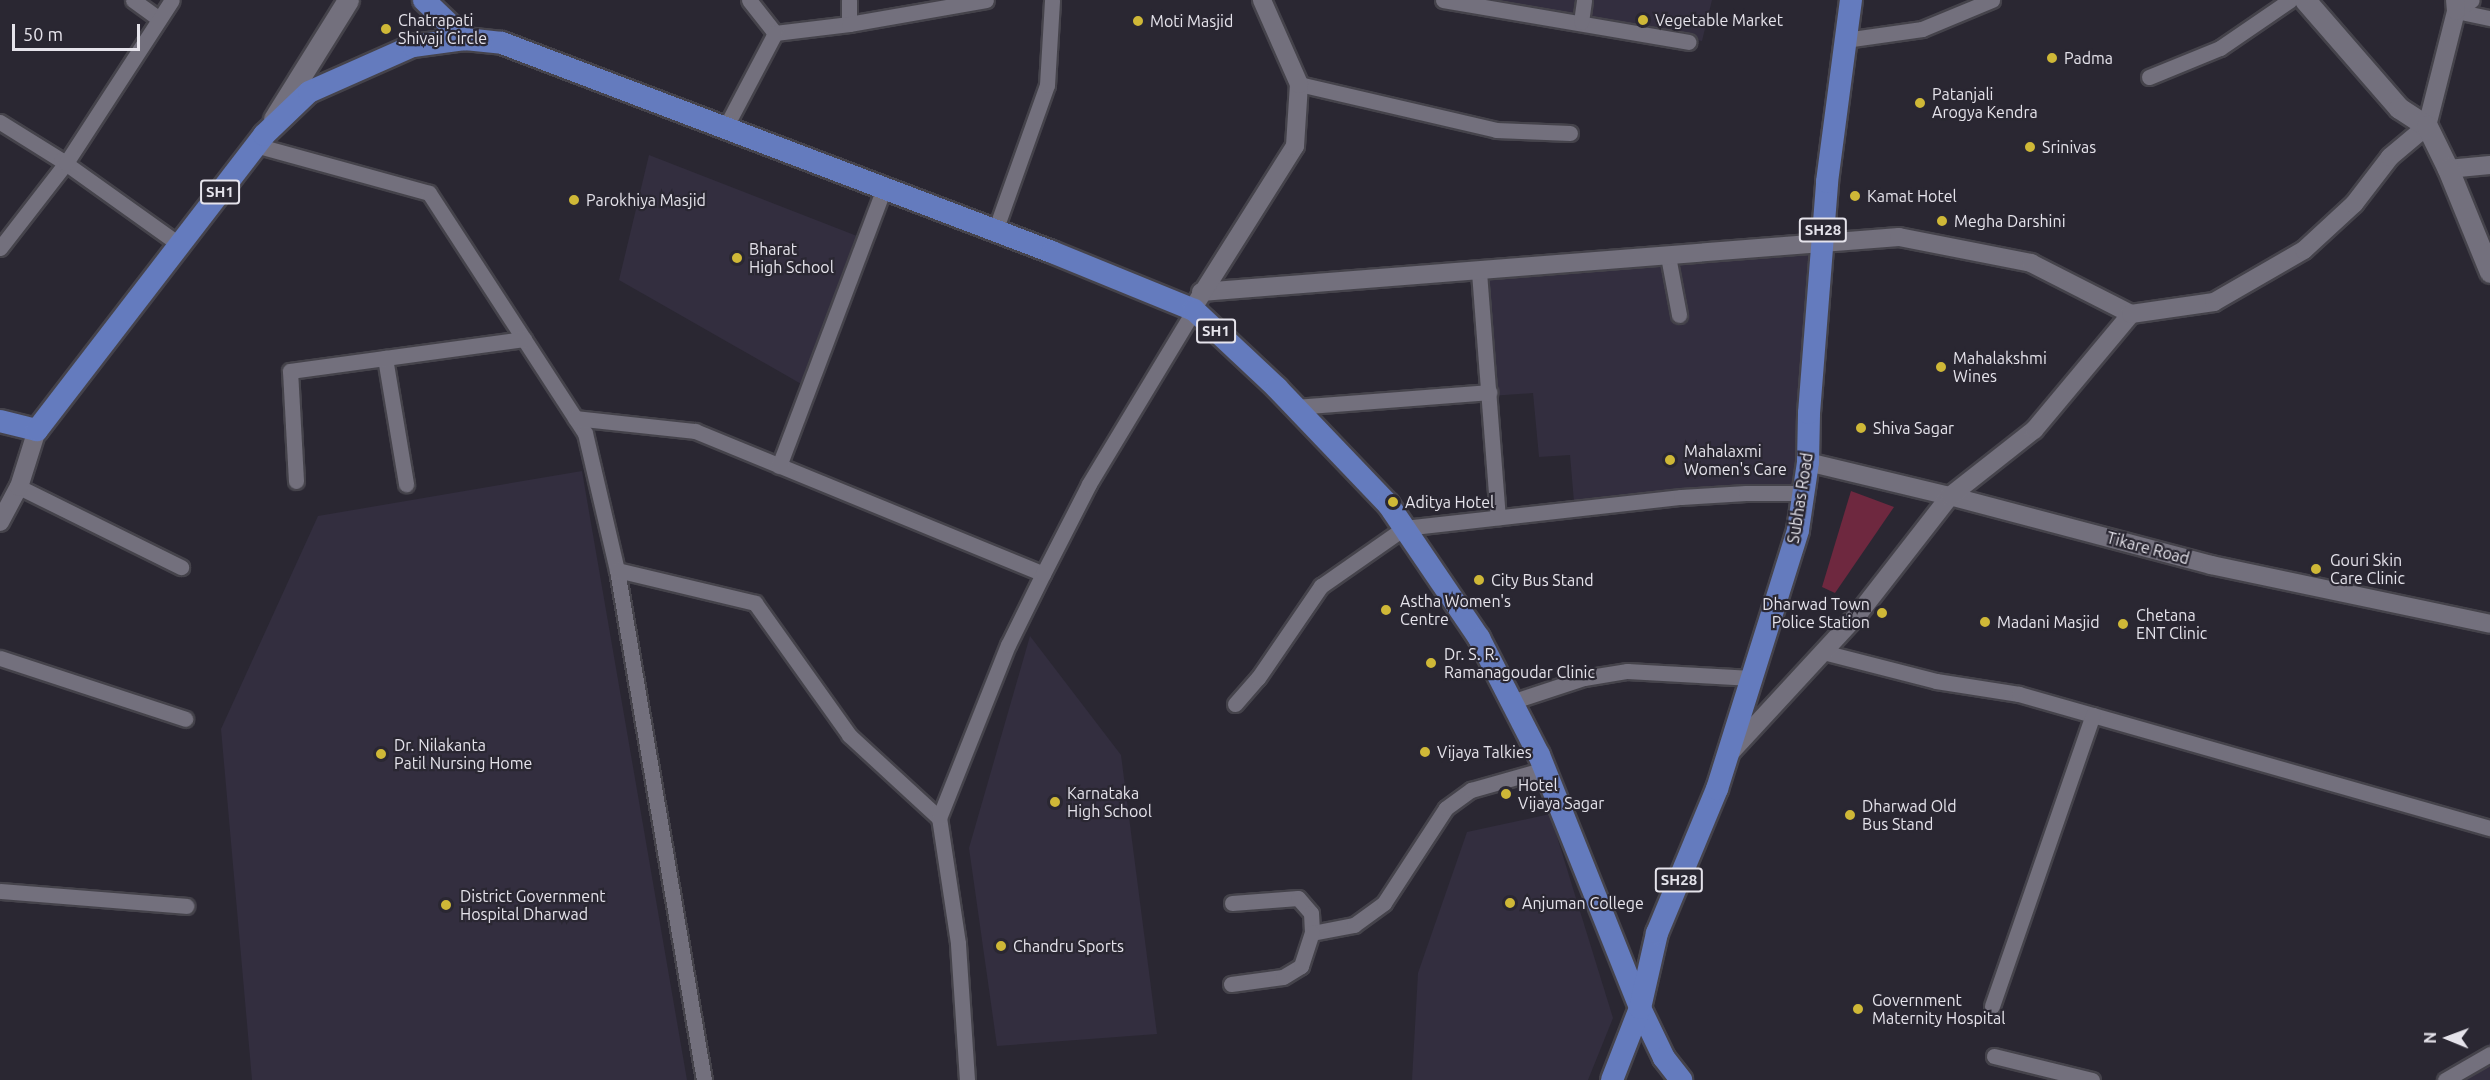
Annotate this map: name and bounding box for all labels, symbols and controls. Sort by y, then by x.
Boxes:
place label: Chatrapati Shivaji Circle [398,10,487,48]
place label: Vegetable Market [1655,10,1783,30]
place label: Moti Masjid [1150,11,1233,31]
scale bar [15,12,142,50]
marker: Vegetable Market [1636,13,1650,27]
marker: Moti Masjid [1131,14,1145,28]
marker: Chatrapati Shivaji Circle [379,22,393,36]
text: 50 m [23,24,63,44]
place label: Padma [2064,48,2113,68]
marker: Padma [2045,51,2059,65]
place label: Patanjali Arogya Kendra [1932,84,2038,122]
marker: Patanjali Arogya Kendra [1913,96,1927,110]
place label: Srinivas [2042,137,2096,157]
marker: Srinivas [2023,140,2037,154]
road number: SH1 [199,180,241,204]
place label: Kamat Hotel [1867,186,1957,206]
marker: Kamat Hotel [1848,189,1862,203]
place label: Parokhiya Masjid [586,190,706,210]
marker: Parokhiya Masjid [567,193,581,207]
place label: Megha Darshini [1954,211,2066,231]
marker: Megha Darshini [1935,214,1949,228]
road number: SH28 [1798,218,1848,242]
place label: Bharat High School [749,239,834,277]
marker: Bharat High School [730,251,744,265]
road number: SH1 [1195,319,1237,343]
place label: Mahalakshmi Wines [1953,348,2047,386]
marker: Mahalakshmi Wines [1934,360,1948,374]
place label: Shiva Sagar [1873,418,1954,438]
marker: Shiva Sagar [1854,421,1868,435]
place label: Mahalaxmi Women's Care [1684,441,1787,479]
marker: Mahalaxmi Women's Care [1661,451,1679,469]
street label: Subhas Road [1783,451,1817,545]
place label: Aditya Hotel [1405,492,1494,512]
marker: Aditya Hotel [1386,495,1400,509]
street label: Tikare Road [2105,528,2191,568]
place label: Gouri Skin Care Clinic [2330,550,2405,588]
marker: Gouri Skin Care Clinic [2307,560,2325,578]
place label: City Bus Stand [1491,570,1594,590]
marker: City Bus Stand [1472,573,1486,587]
place label: Astha Women's Centre [1400,591,1511,629]
place label: Dharwad Town Police Station [1762,594,1870,632]
marker: Astha Women's Centre [1377,601,1395,619]
place label: Chetana ENT Clinic [2136,605,2207,643]
marker: Dharwad Town Police Station [1875,606,1889,620]
place label: Madani Masjid [1997,612,2100,632]
marker: Madani Masjid [1978,615,1992,629]
marker: Chetana ENT Clinic [2114,615,2132,633]
place label: Dr. S. R. Ramanagoudar Clinic [1444,644,1595,682]
marker: Dr. S. R. Ramanagoudar Clinic [1422,654,1440,672]
place label: Dr. Nilakanta Patil Nursing Home [394,735,532,773]
place label: Vijaya Talkies [1437,742,1532,762]
marker: Dr. Nilakanta Patil Nursing Home [372,745,390,763]
marker: Vijaya Talkies [1418,745,1432,759]
place label: Hotel Vijaya Sagar [1518,775,1604,813]
place label: Karnataka High School [1067,783,1152,821]
marker: Hotel Vijaya Sagar [1499,787,1513,801]
marker: Karnataka High School [1048,795,1062,809]
place label: Dharwad Old Bus Stand [1862,796,1957,834]
marker: Dharwad Old Bus Stand [1843,808,1857,822]
road number: SH28 [1654,868,1704,892]
place label: District Government Hospital Dharwad [460,886,606,924]
place label: Anjuman College [1522,893,1644,913]
marker: District Government Hospital Dharwad [437,896,455,914]
marker: Anjuman College [1503,896,1517,910]
place label: Chandru Sports [1013,936,1124,956]
marker: Chandru Sports [994,939,1008,953]
place label: Government Maternity Hospital [1872,990,2005,1028]
marker: Government Maternity Hospital [1849,1000,1867,1018]
north arrow [2418,1008,2478,1068]
text: N [2421,1032,2439,1044]

